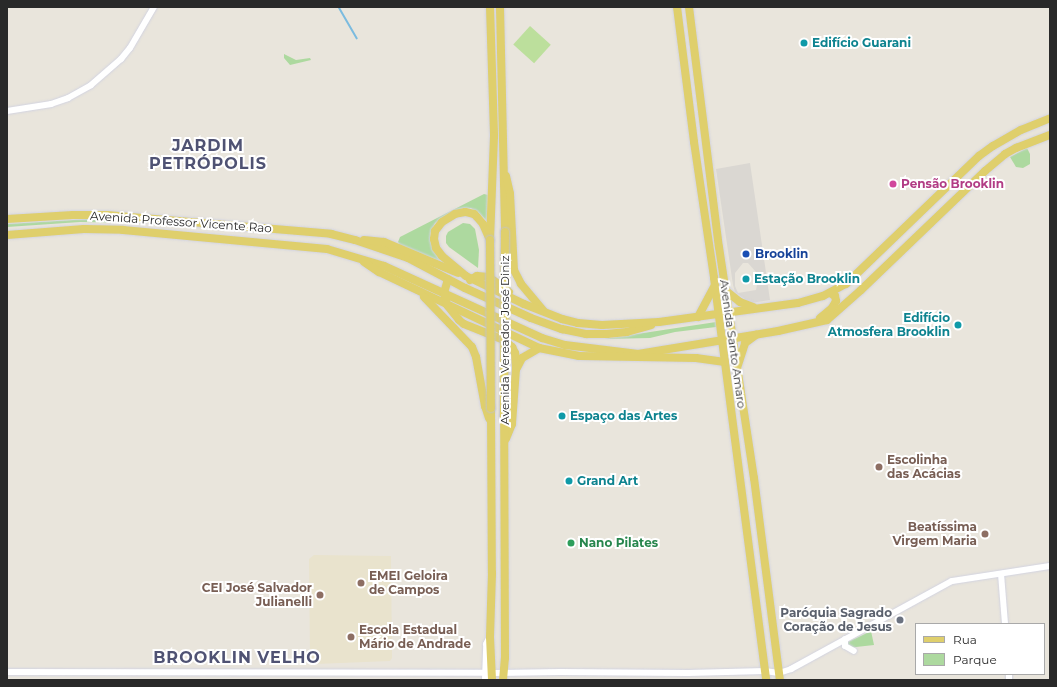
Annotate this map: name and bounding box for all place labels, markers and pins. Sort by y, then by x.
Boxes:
place label: Edifício Guarani [812,36,911,50]
marker: Edifício Guarani [799,38,809,48]
place label: Pensão Brooklin [901,177,1004,191]
marker: Pensão Brooklin [888,179,898,189]
place label: Brooklin [755,247,808,261]
marker: Brooklin [740,248,752,260]
place label: Estação Brooklin [754,272,860,286]
marker: Estação Brooklin [741,274,751,284]
place label: Edifício Atmosfera Brooklin [828,311,950,339]
marker: Edifício Atmosfera Brooklin [953,320,963,330]
place label: Espaço das Artes [570,409,677,423]
marker: Espaço das Artes [557,411,567,421]
place label: Escolinha das Acácias [887,453,961,481]
marker: Escolinha das Acácias [874,462,884,472]
place label: Grand Art [577,474,638,488]
marker: Grand Art [564,476,574,486]
place label: Beatíssima Virgem Maria [892,520,977,548]
marker: Beatíssima Virgem Maria [980,529,990,539]
place label: Nano Pilates [579,536,658,550]
marker: Nano Pilates [566,538,576,548]
place label: EMEI Geloira de Campos [369,569,448,597]
marker: EMEI Geloira de Campos [356,578,366,588]
place label: CEI José Salvador Julianelli [202,581,312,609]
marker: CEI José Salvador Julianelli [315,590,325,600]
place label: Paróquia Sagrado Coração de Jesus [780,606,892,634]
marker: Paróquia Sagrado Coração de Jesus [895,615,905,625]
place label: Escola Estadual Mário de Andrade [359,623,471,651]
marker: Escola Estadual Mário de Andrade [346,632,356,642]

